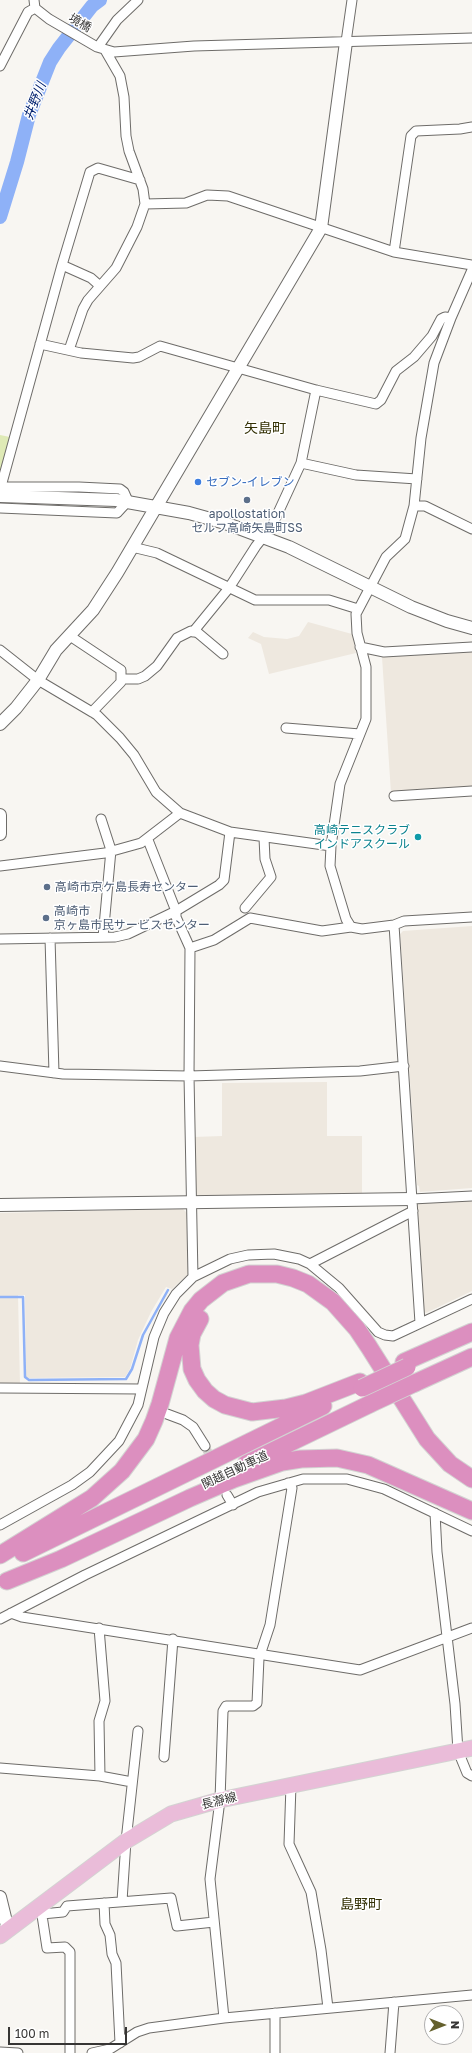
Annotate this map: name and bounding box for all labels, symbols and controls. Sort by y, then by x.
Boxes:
street label: 境橋 [66,11,94,35]
water label: 井野川 [21,80,49,122]
district label: 矢島町 [244,421,286,437]
place label: セブン-イレブン [206,475,295,489]
marker: セブン-イレブン [193,477,203,487]
marker: apollostation セルフ高崎矢島町SS [242,495,252,505]
place label: apollostation セルフ高崎矢島町SS [191,507,303,535]
place label: 高崎テニスクラブ インドアスクール [314,823,410,851]
marker: 高崎テニスクラブ インドアスクール [413,832,423,842]
place label: 高崎市京ケ島長寿センター [55,880,199,894]
marker: 高崎市京ケ島長寿センター [42,882,52,892]
place label: 高崎市 京ヶ島市民サービスセンター [54,904,210,932]
marker: 高崎市 京ヶ島市民サービスセンター [41,913,51,923]
street label: 関越自動車道 [199,1448,271,1492]
street label: 長瀞線 [200,1790,238,1812]
district label: 島野町 [340,1897,382,1913]
north arrow [424,2005,464,2045]
scale bar [10,2019,129,2045]
text: N [449,2021,462,2029]
text: 100 m [15,2026,49,2041]

